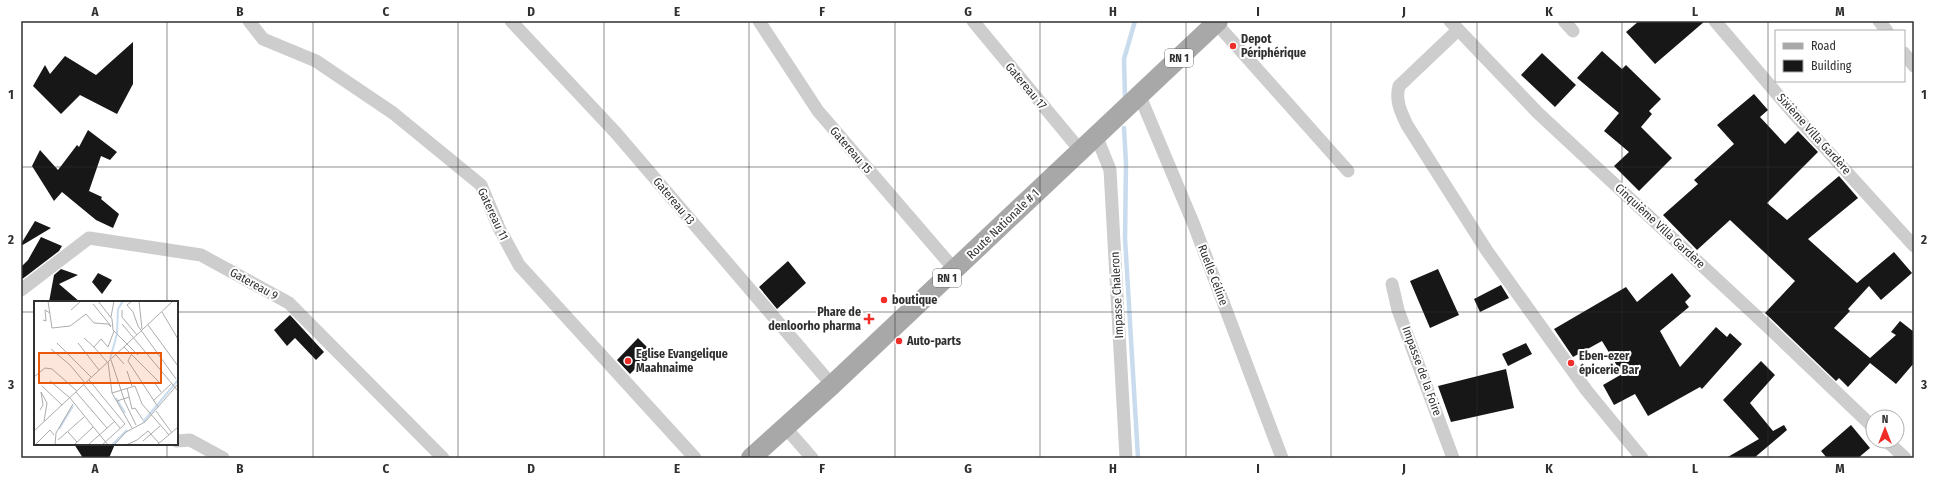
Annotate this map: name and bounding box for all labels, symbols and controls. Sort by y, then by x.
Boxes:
text: A [90,4,99,19]
text: B [236,4,244,19]
text: C [383,4,390,19]
text: D [527,4,535,19]
text: E [674,4,680,19]
text: F [819,4,825,19]
text: G [964,4,972,19]
text: H [1109,4,1117,19]
text: I [1256,4,1260,19]
text: J [1401,4,1406,19]
text: K [1545,4,1553,19]
text: L [1692,4,1698,19]
text: M [1835,4,1845,19]
legend [1775,30,1905,82]
place label: Depot Périphérique [1241,32,1306,60]
text: Road [1811,39,1836,53]
marker: Depot Périphérique [1228,41,1238,51]
road number: RN 1 [1165,49,1193,67]
text: Building [1811,59,1852,73]
street label: Gatereau 17 [1002,60,1050,112]
text: 1 [8,87,14,102]
text: 1 [1921,87,1927,102]
street label: Sixième Villa Gardère [1774,91,1854,177]
street label: Gatereau 15 [827,124,875,177]
street label: Gatereau 13 [650,175,698,227]
street label: Cinquième Villa Gardère [1612,181,1708,271]
street label: Gatereau 11 [475,186,511,242]
street label: Route Nationale # 1 [964,186,1042,262]
text: 2 [7,232,14,247]
text: 2 [1920,232,1927,247]
street label: Ruelle Céline [1195,243,1231,307]
street label: Impasse Chaleron [1108,251,1126,339]
street label: Gatereau 9 [227,265,281,303]
road number: RN 1 [933,269,961,287]
place label: boutique [892,293,937,307]
marker: boutique [879,295,889,305]
inset map [34,301,178,445]
place label: Phare de denloorho pharma [768,305,861,333]
marker: Phare de denloorho pharma [864,314,874,324]
street label: Impasse de la Foire [1399,324,1445,418]
place label: Auto-parts [906,334,962,348]
marker: Auto-parts [894,336,904,346]
place label: Eglise Evangelique Maahnaime [636,347,728,375]
place label: Eben-ezer épicerie Bar [1579,349,1640,377]
marker: Eglise Evangelique Maahnaime [623,356,633,366]
marker: Eben-ezer épicerie Bar [1566,358,1576,368]
text: 3 [7,377,14,392]
text: 3 [1920,377,1927,392]
north arrow [1865,409,1905,449]
text: N [1882,413,1888,426]
text: A [90,461,99,476]
text: B [236,461,244,476]
text: C [383,461,390,476]
text: D [527,461,535,476]
text: E [674,461,680,476]
text: F [819,461,825,476]
text: G [964,461,972,476]
text: H [1109,461,1117,476]
text: I [1256,461,1260,476]
text: J [1401,461,1406,476]
text: K [1545,461,1553,476]
text: L [1692,461,1698,476]
text: M [1835,461,1845,476]

